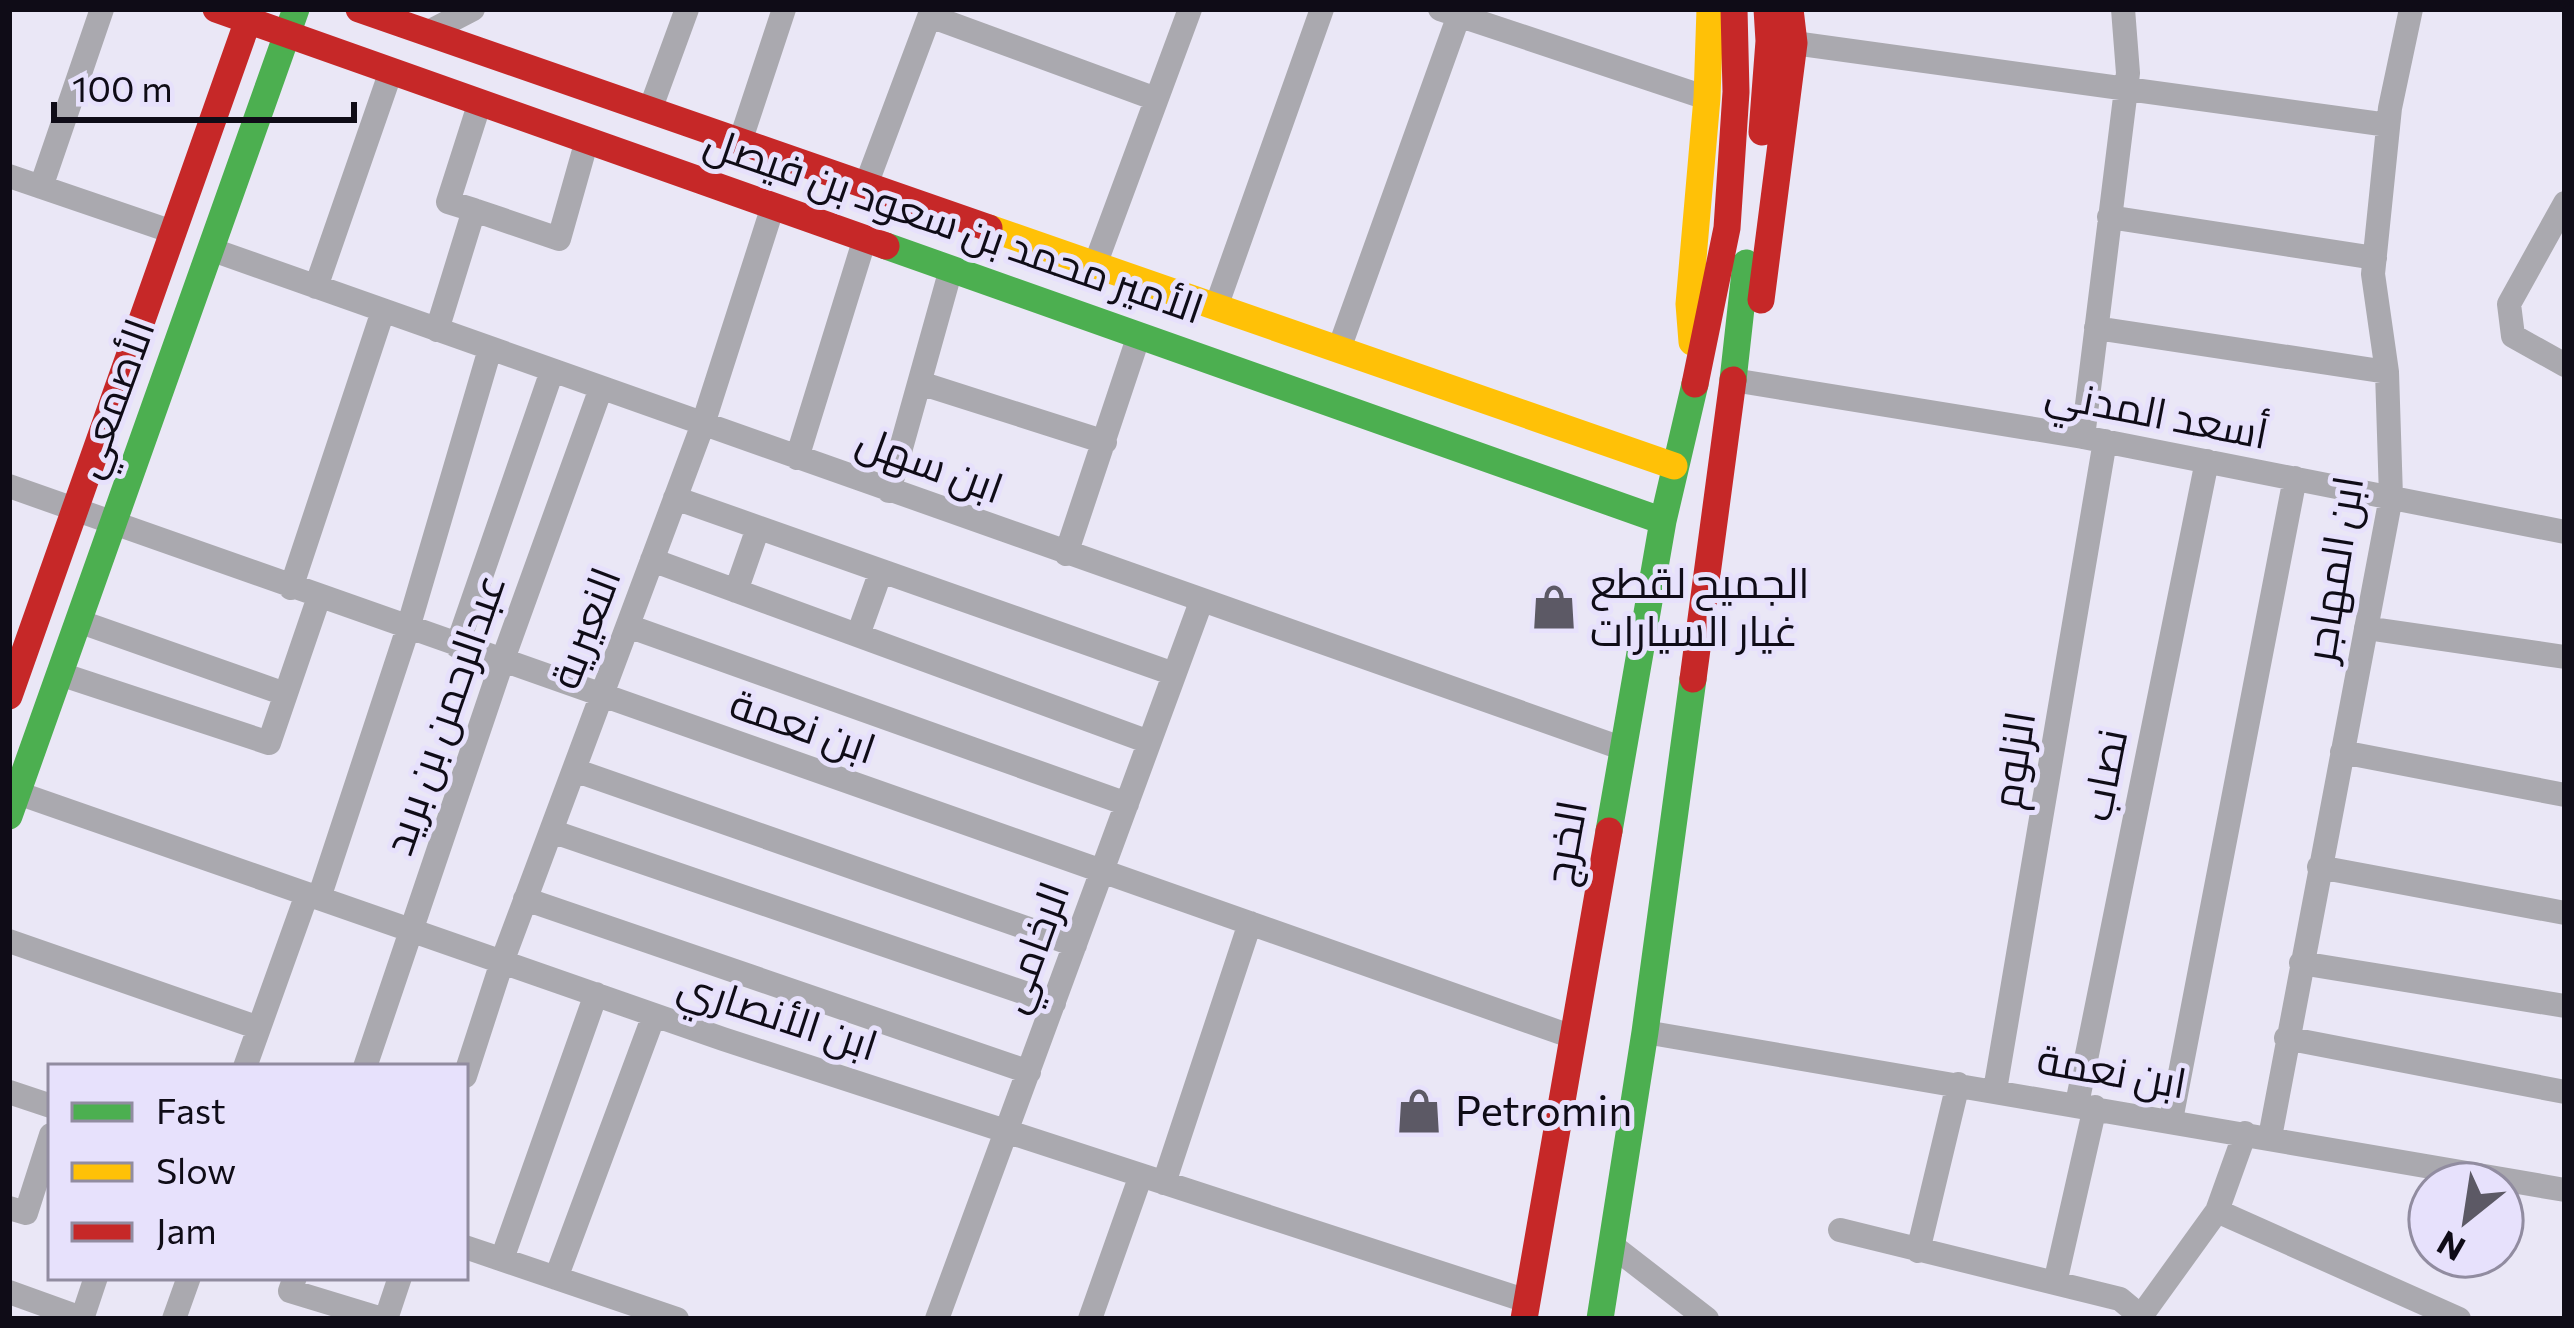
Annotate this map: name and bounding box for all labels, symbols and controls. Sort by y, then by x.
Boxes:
scale bar [54,48,354,122]
text: 100 m [72,65,173,109]
street label: الأمير محمد بن سعود بن فيصل [698,113,1211,334]
street label: الأصمعي [58,311,172,487]
street label: أسعد المدني [2040,364,2273,467]
street label: ابن سهل [850,412,1011,513]
street label: ابن المهاجر [2291,472,2373,667]
place label: الجميح لقطع غيار السيارات [1590,555,1810,655]
street label: النعيرية [536,559,630,695]
street label: عبدالرحمن بن بريد [370,566,515,861]
shop icon: الجميح لقطع غيار السيارات [1529,582,1579,632]
street label: ابن نعمة [724,675,883,774]
street label: الزلوم [1978,707,2049,813]
street label: نصاب [2068,724,2136,825]
street label: الخرج [1530,796,1600,890]
street label: الرخامي [984,874,1087,1022]
street label: ابن الأنصاري [670,956,885,1078]
street label: ابن نعمة [2034,1030,2191,1109]
legend [48,1064,468,1280]
place label: Petromin [1455,1083,1632,1135]
shop icon: Petromin [1394,1086,1444,1136]
text: Fast [156,1087,226,1131]
text: Slow [156,1147,236,1191]
north arrow [2406,1160,2526,1280]
text: Jam [156,1207,217,1251]
text: N [2429,1223,2471,1271]

